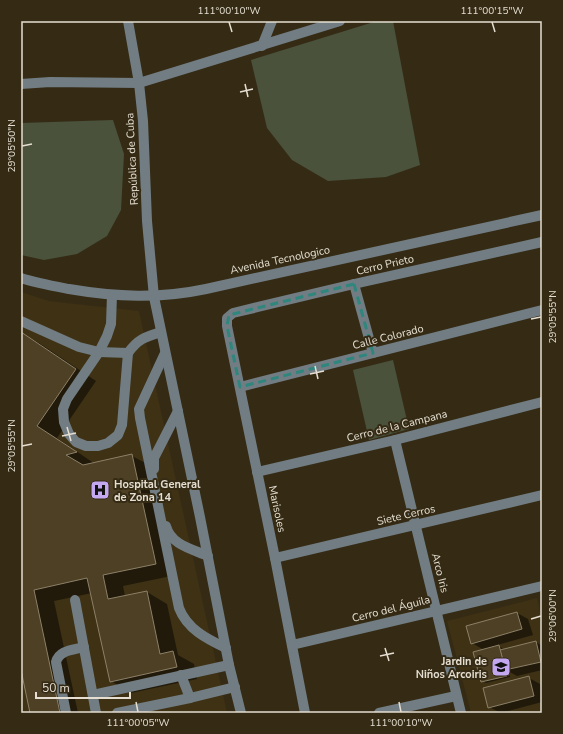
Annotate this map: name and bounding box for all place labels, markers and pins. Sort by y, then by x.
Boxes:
place label: Hospital General de Zona 14 [114,477,201,505]
hospital icon: Hospital General de Zona 14 [89,479,111,501]
place label: Jardin de Niños Arcoiris [416,654,487,682]
school or university icon: Jardin de Niños Arcoiris [490,656,512,678]

